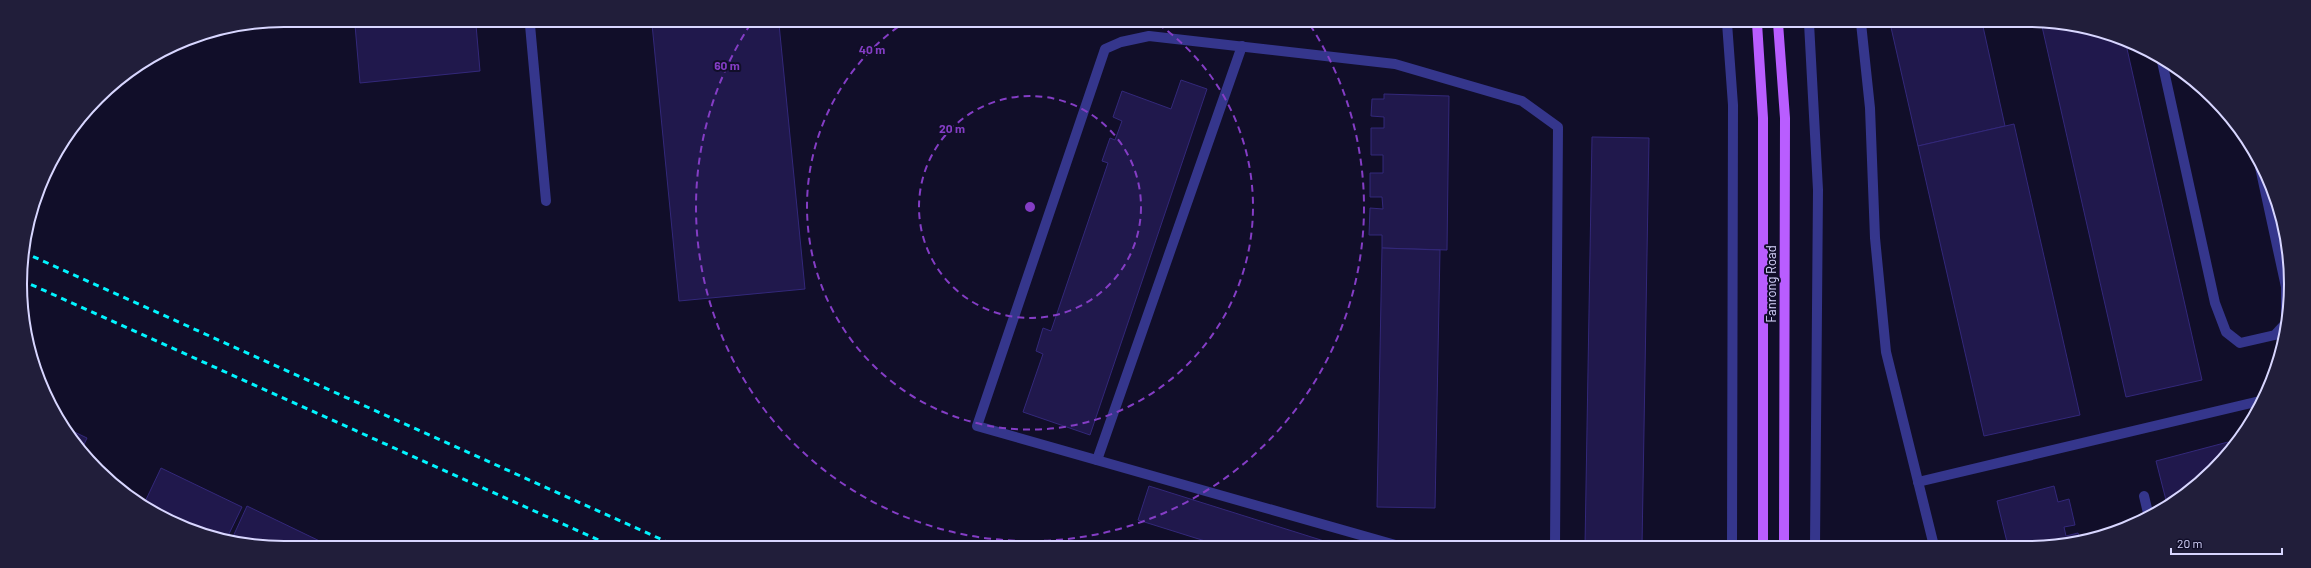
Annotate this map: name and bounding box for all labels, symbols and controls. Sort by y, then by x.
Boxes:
text: 40 m [859,42,885,56]
text: 60 m [714,58,740,72]
text: 20 m [939,121,965,135]
centre of rings [1023,200,1037,214]
street label: Fanrong Road [1763,245,1779,323]
scale bar [2171,530,2282,556]
text: 20 m [2177,536,2203,550]

